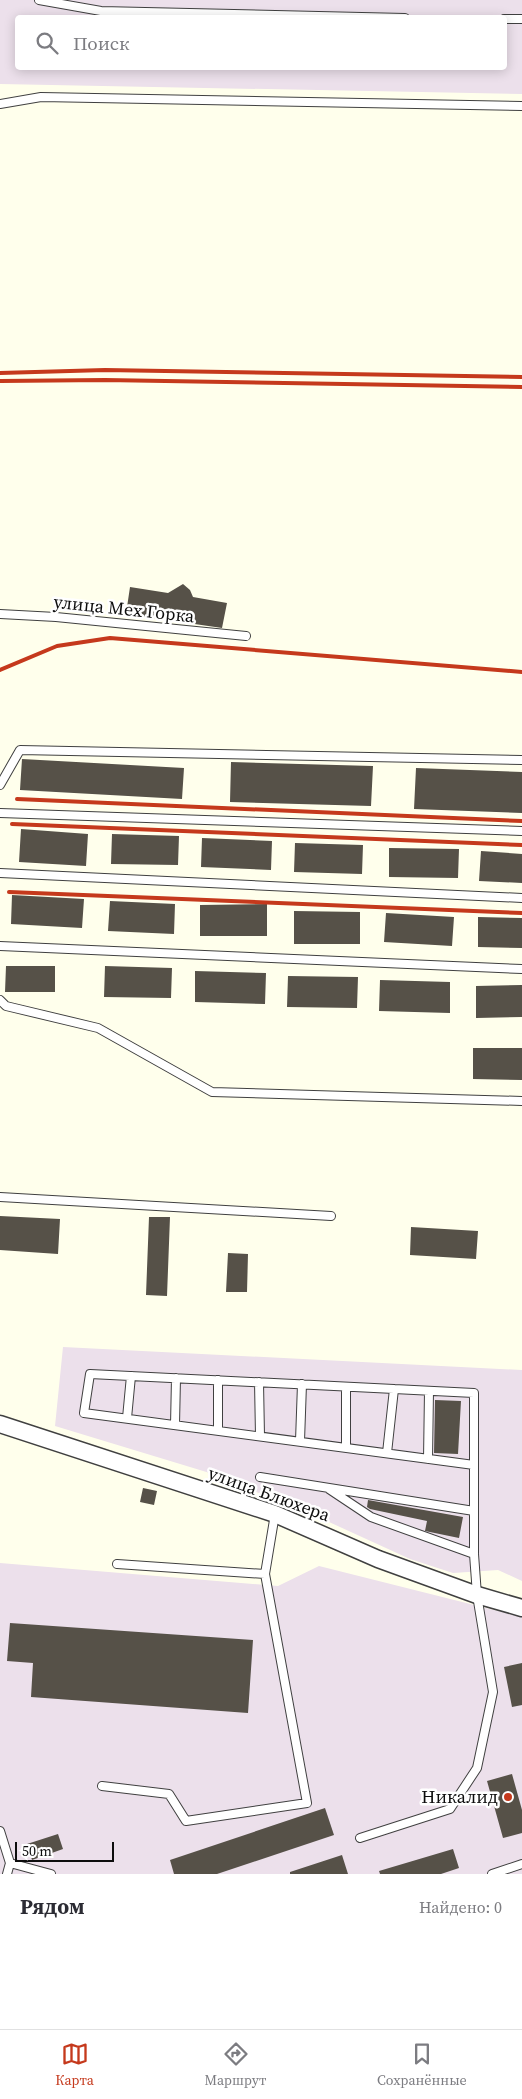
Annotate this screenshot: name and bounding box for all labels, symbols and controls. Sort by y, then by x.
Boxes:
search box [15,15,507,70]
icon: search [33,29,61,57]
text: Поиск [73,30,130,56]
street label: улица Мех Горка [52,589,197,628]
street label: улица Блюхера [205,1460,334,1527]
place label: Никалид [421,1784,498,1809]
marker: Никалид [502,1791,514,1803]
scale bar [15,1839,114,1862]
text: 50 m [22,1841,52,1861]
text: Рядом [20,1892,85,1921]
text: Найдено: 0 [419,1896,502,1918]
tab: Карта [55,2040,94,2090]
tab: Маршрут [205,2040,266,2090]
tab: Сохранённые [377,2040,467,2090]

